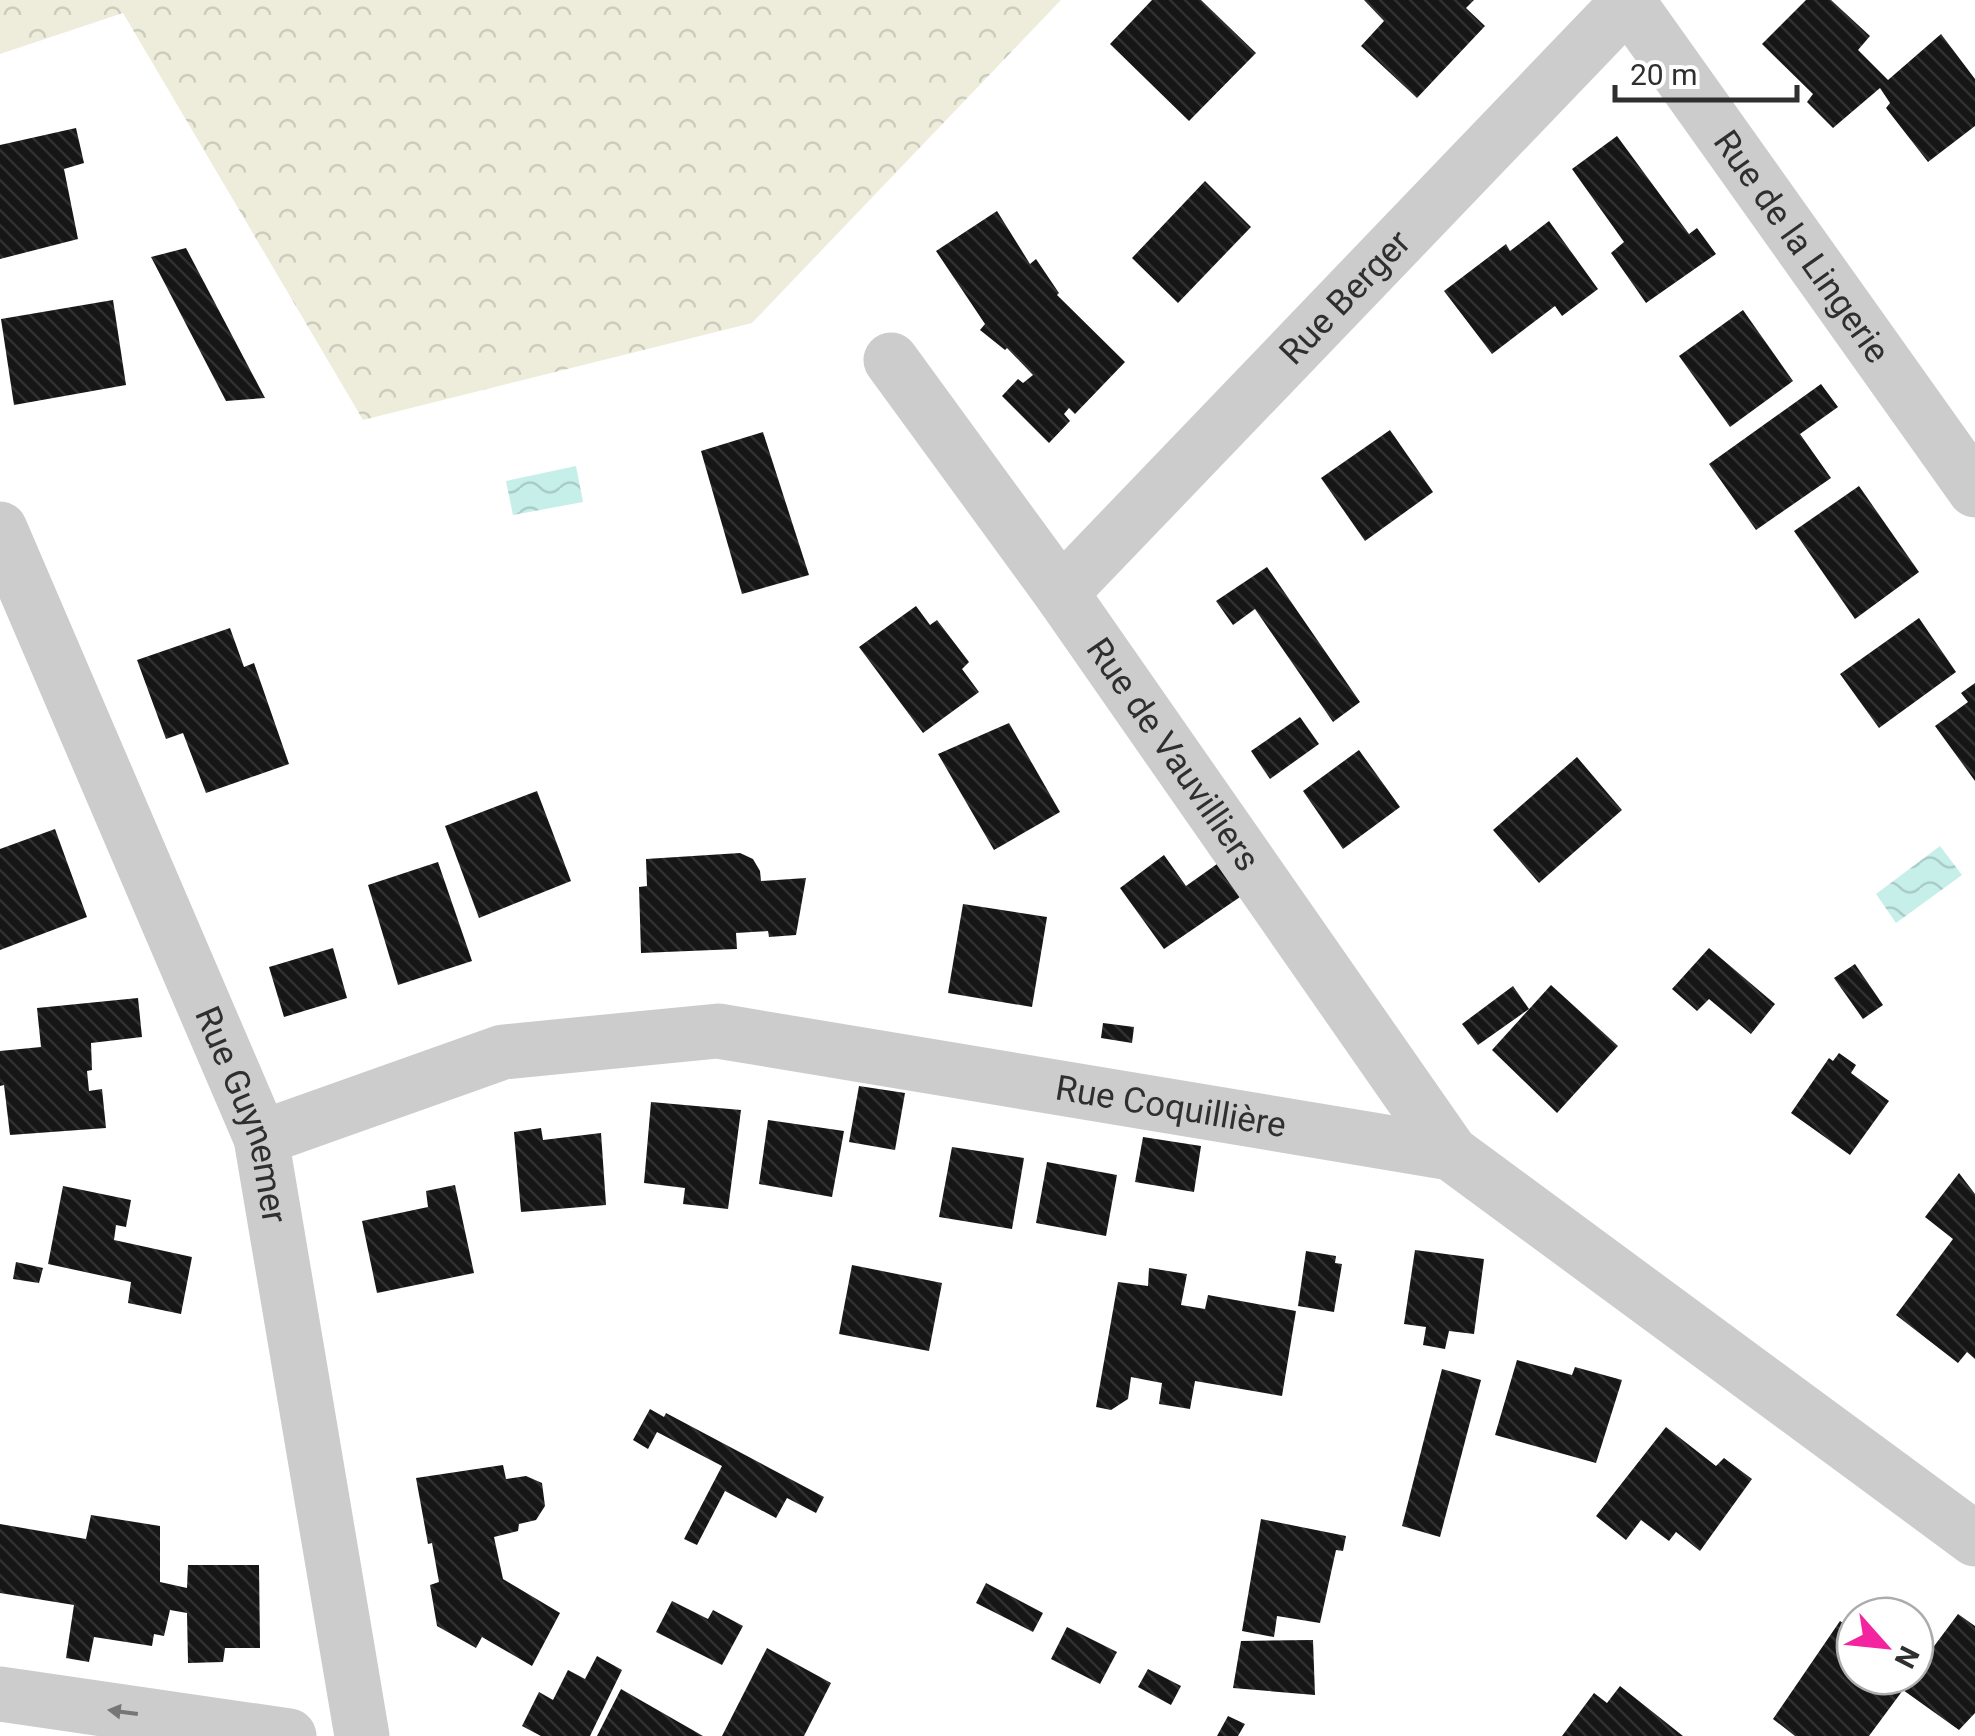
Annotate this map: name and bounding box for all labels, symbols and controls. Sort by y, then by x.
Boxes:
scale bar [1615,40,1798,102]
text: 20 m [1630,57,1697,92]
street label: Rue de la Lingerie [1705,122,1898,371]
street label: Rue Berger [1271,221,1419,373]
street label: Rue de Vauvilliers [1078,630,1269,879]
street label: Rue Guynemer [187,1000,296,1226]
street label: Rue Coquillière [1053,1067,1289,1146]
north arrow [1835,1596,1935,1696]
text: N [1888,1641,1926,1673]
one-way arrow [107,1703,138,1719]

